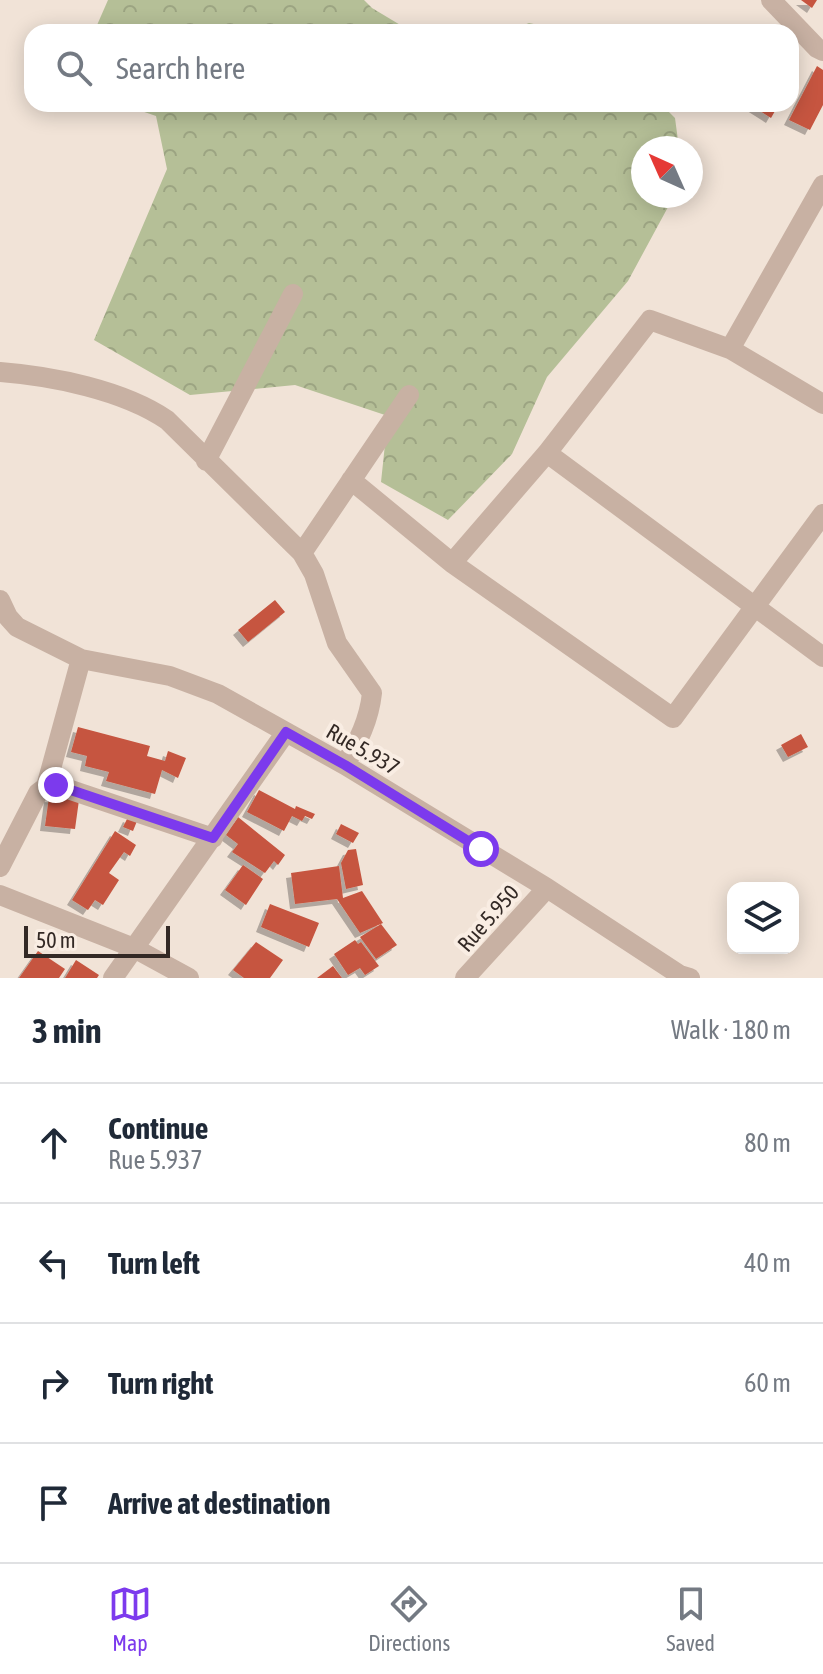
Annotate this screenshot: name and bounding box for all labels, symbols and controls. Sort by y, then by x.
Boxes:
search box [24,24,799,112]
icon: search [52,46,96,90]
text: Search here [116,51,245,85]
north arrow [631,136,703,208]
street label: Rue 5.937 [322,718,404,780]
route end [38,767,74,803]
route start [463,831,499,867]
street label: Rue 5.950 [452,879,524,957]
map controls [727,882,799,954]
button: layers [727,882,799,954]
scale bar [24,922,170,958]
text: 50 m [36,927,76,953]
text: 3 min [32,1011,101,1050]
text: Walk · 180 m [671,1015,791,1045]
text: Continue [108,1111,208,1145]
icon: ahead [32,1121,76,1165]
text: 80 m [744,1128,791,1158]
text: Rue 5.937 [108,1145,202,1175]
icon: left [32,1241,76,1285]
text: Turn left [108,1246,200,1280]
text: 40 m [744,1248,791,1278]
icon: right [32,1361,76,1405]
text: Turn right [108,1366,214,1400]
text: 60 m [744,1368,791,1398]
icon: arrive [32,1481,76,1525]
text: Arrive at destination [108,1486,330,1520]
tab: Map [108,1582,152,1656]
tab: Directions [368,1582,450,1656]
tab: Saved [666,1582,715,1656]

